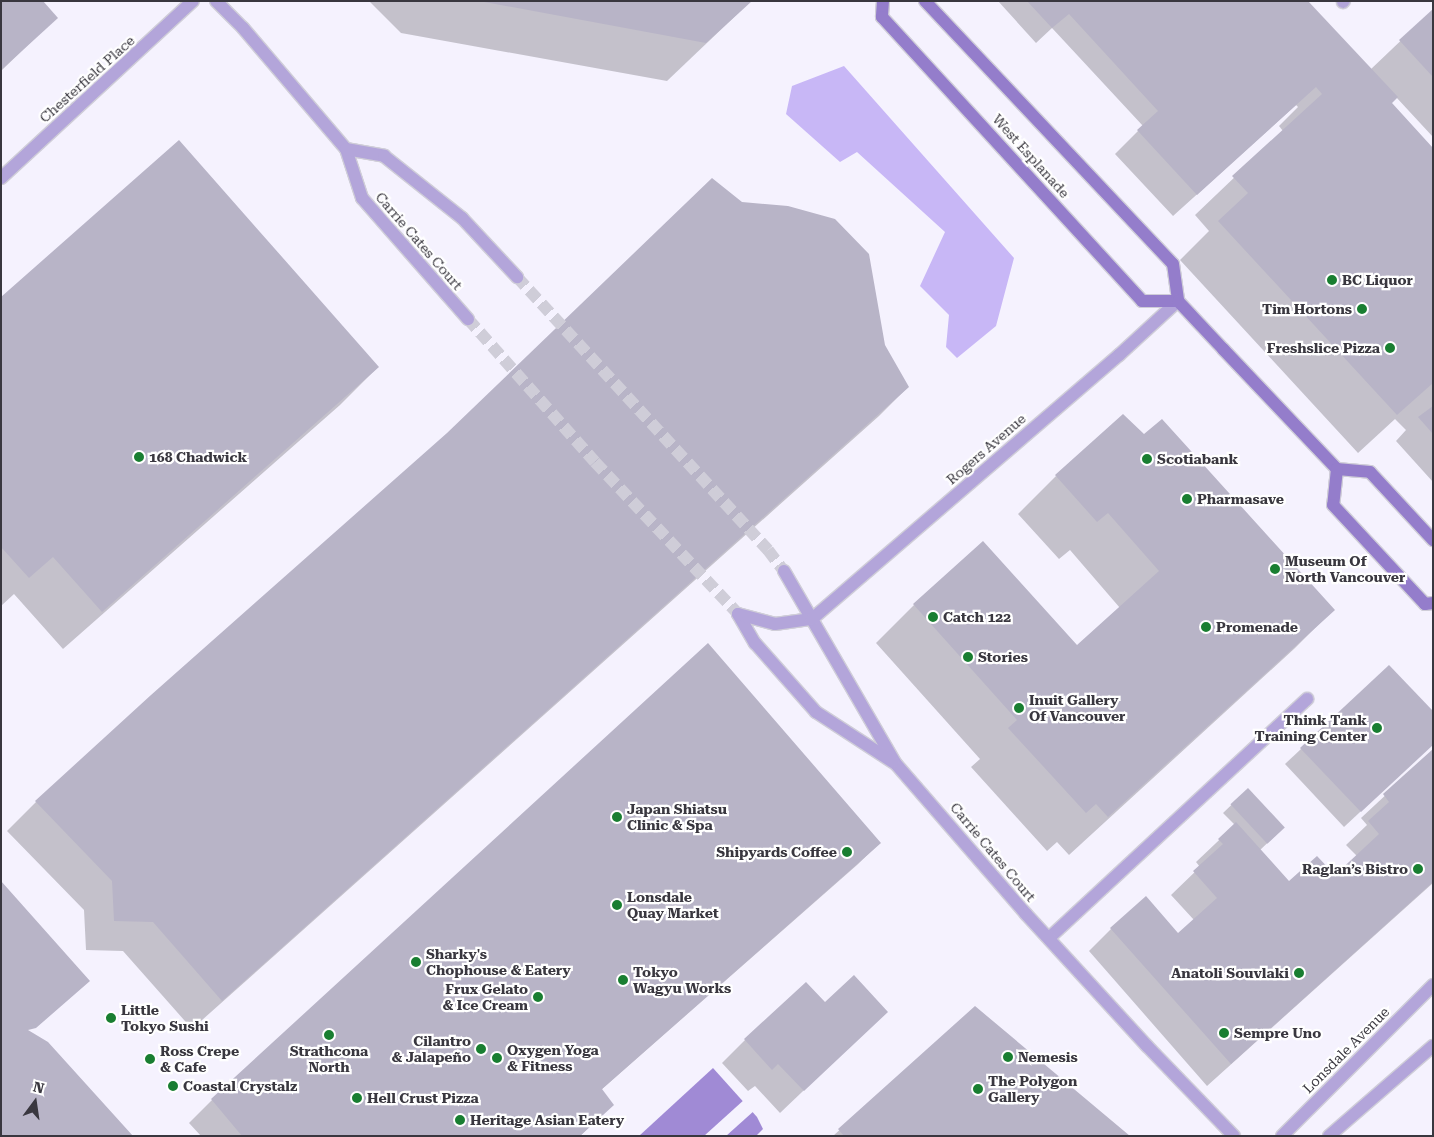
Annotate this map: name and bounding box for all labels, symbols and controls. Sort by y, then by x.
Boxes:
street label: Chesterfield Place [36,32,138,126]
street label: West Esplanade [989,111,1073,201]
street label: Carrie Cates Court [372,189,466,293]
place label: BC Liquor [1342,272,1413,288]
marker: BC Liquor [1326,274,1338,286]
place label: Tim Hortons [1262,301,1352,317]
marker: Tim Hortons [1356,303,1368,315]
place label: Freshslice Pizza [1267,340,1380,356]
marker: Freshslice Pizza [1384,342,1396,354]
street label: Rogers Avenue [943,410,1029,488]
place label: 168 Chadwick [149,449,247,465]
marker: 168 Chadwick [133,451,145,463]
place label: Scotiabank [1157,451,1238,467]
marker: Scotiabank [1141,453,1153,465]
place label: Pharmasave [1197,491,1284,507]
marker: Pharmasave [1181,493,1193,505]
place label: Museum Of North Vancouver [1285,553,1405,586]
marker: Museum Of North Vancouver [1269,563,1281,575]
place label: Catch 122 [943,609,1011,625]
marker: Catch 122 [927,611,939,623]
place label: Promenade [1216,619,1298,635]
marker: Promenade [1200,621,1212,633]
place label: Stories [978,649,1028,665]
marker: Stories [962,651,974,663]
place label: Inuit Gallery Of Vancouver [1029,692,1125,724]
marker: Inuit Gallery Of Vancouver [1013,702,1025,714]
place label: Think Tank Training Center [1254,712,1367,744]
marker: Think Tank Training Center [1371,722,1383,734]
street label: Carrie Cates Court [947,799,1039,905]
place label: Japan Shiatsu Clinic & Spa [627,801,727,834]
marker: Japan Shiatsu Clinic & Spa [611,811,623,823]
place label: Shipyards Coffee [716,844,837,860]
marker: Shipyards Coffee [841,846,853,858]
place label: Raglan’s Bistro [1302,861,1408,877]
marker: Raglan’s Bistro [1412,863,1424,875]
place label: Lonsdale Quay Market [627,889,719,922]
marker: Lonsdale Quay Market [611,899,623,911]
place label: Sharky's Chophouse & Eatery [426,946,571,979]
marker: Sharky's Chophouse & Eatery [410,956,422,968]
place label: Tokyo Wagyu Works [633,964,731,996]
place label: Anatoli Souvlaki [1171,965,1289,981]
marker: Anatoli Souvlaki [1293,967,1305,979]
marker: Tokyo Wagyu Works [617,974,629,986]
place label: Frux Gelato & Ice Cream [442,981,528,1014]
marker: Frux Gelato & Ice Cream [532,991,544,1003]
place label: Little Tokyo Sushi [121,1002,209,1034]
street label: Lonsdale Avenue [1299,1003,1393,1097]
marker: Little Tokyo Sushi [105,1012,117,1024]
place label: Sempre Uno [1234,1025,1321,1041]
marker: Sempre Uno [1218,1027,1230,1039]
marker: Strathcona North [323,1029,335,1041]
place label: Cilantro & Jalapeño [391,1033,471,1066]
place label: Oxygen Yoga & Fitness [507,1042,599,1074]
place label: Ross Crepe & Cafe [160,1043,239,1076]
place label: Strathcona North [290,1043,368,1076]
marker: Cilantro & Jalapeño [475,1043,487,1055]
place label: Nemesis [1018,1049,1078,1065]
marker: Nemesis [1002,1051,1014,1063]
marker: Oxygen Yoga & Fitness [491,1052,503,1064]
marker: Ross Crepe & Cafe [144,1053,156,1065]
place label: The Polygon Gallery [988,1073,1077,1106]
north arrow [10,1077,60,1127]
text: N [31,1078,46,1097]
place label: Coastal Crystalz [183,1078,297,1094]
marker: Coastal Crystalz [167,1080,179,1092]
marker: The Polygon Gallery [972,1083,984,1095]
place label: Hell Crust Pizza [367,1090,479,1106]
marker: Hell Crust Pizza [351,1092,363,1104]
place label: Heritage Asian Eatery [470,1112,624,1128]
marker: Heritage Asian Eatery [454,1114,466,1126]

